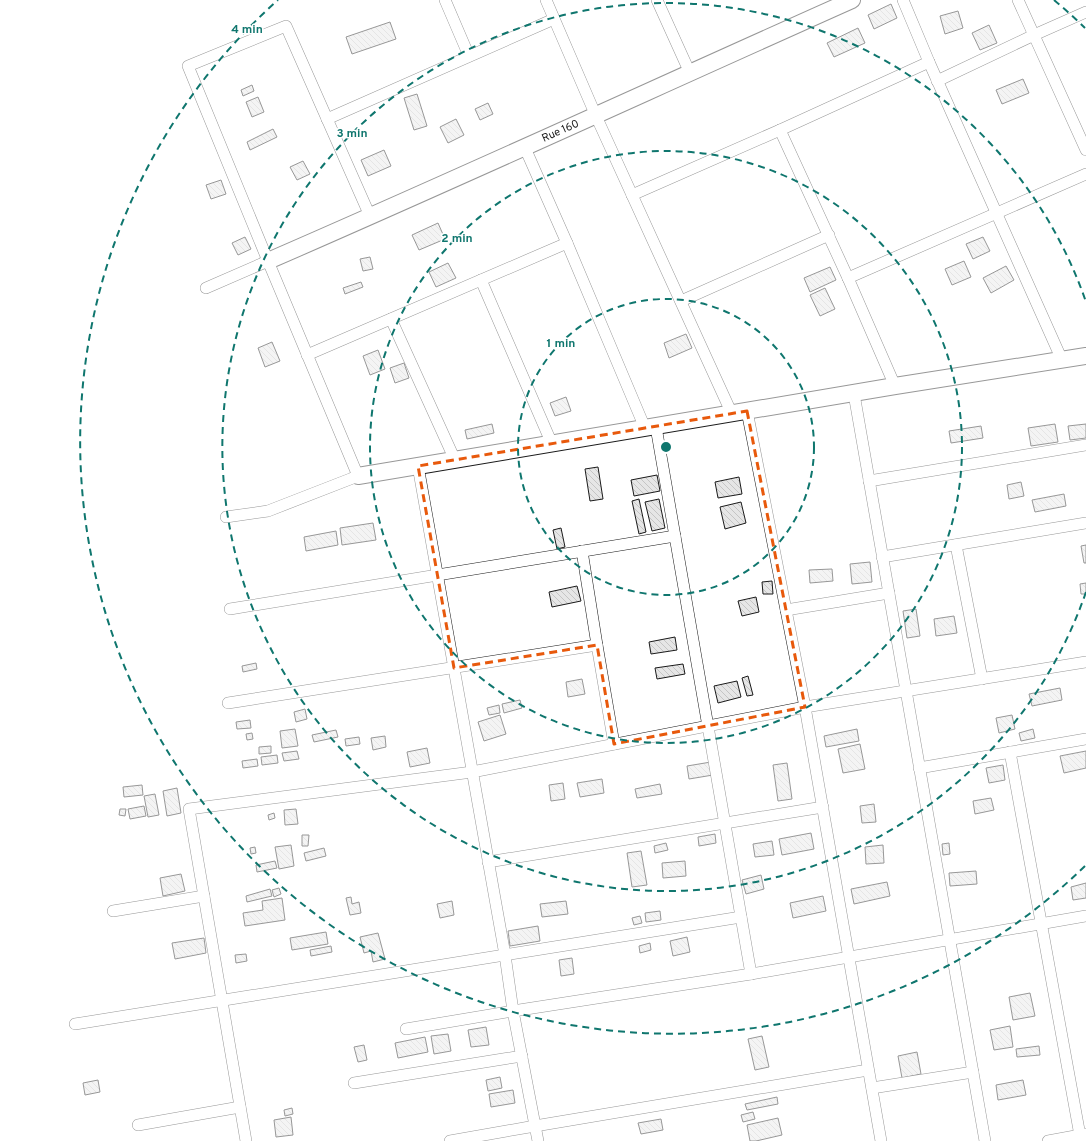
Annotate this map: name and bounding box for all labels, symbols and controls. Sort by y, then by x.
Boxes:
text: 4 min [231,22,263,38]
street label: Rue 160 [540,117,581,146]
text: 3 min [336,126,368,142]
text: 2 min [441,231,473,247]
text: 1 min [547,336,575,352]
centre of rings [659,440,673,454]

